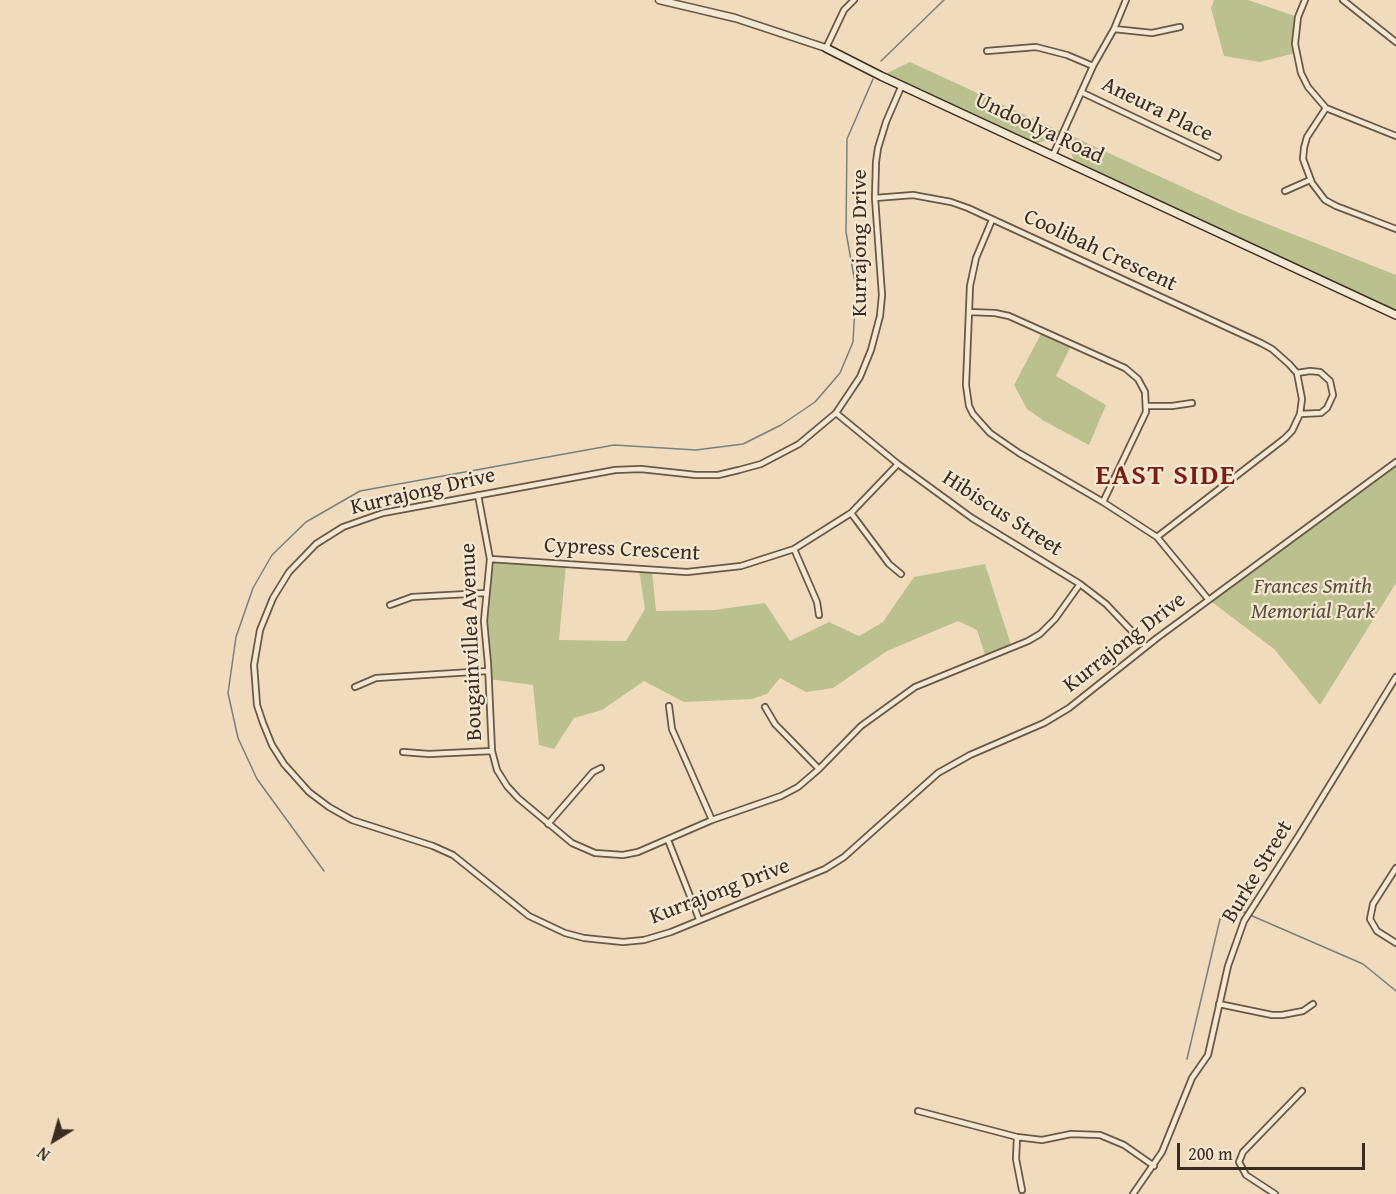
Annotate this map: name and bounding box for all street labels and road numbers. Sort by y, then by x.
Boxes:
street label: Aneura Place [1097,72,1217,148]
street label: Undoolya Road [970,88,1108,170]
street label: Kurrajong Drive [847,169,873,317]
street label: Coolibah Crescent [1019,204,1181,298]
street label: Kurrajong Drive [348,463,498,521]
street label: Hibiscus Street [937,465,1067,563]
street label: Cypress Crescent [543,533,701,567]
street label: Bougainvillea Avenue [455,543,489,741]
street label: Kurrajong Drive [1059,587,1191,699]
street label: Burke Street [1217,816,1299,928]
street label: Kurrajong Drive [646,853,794,931]

